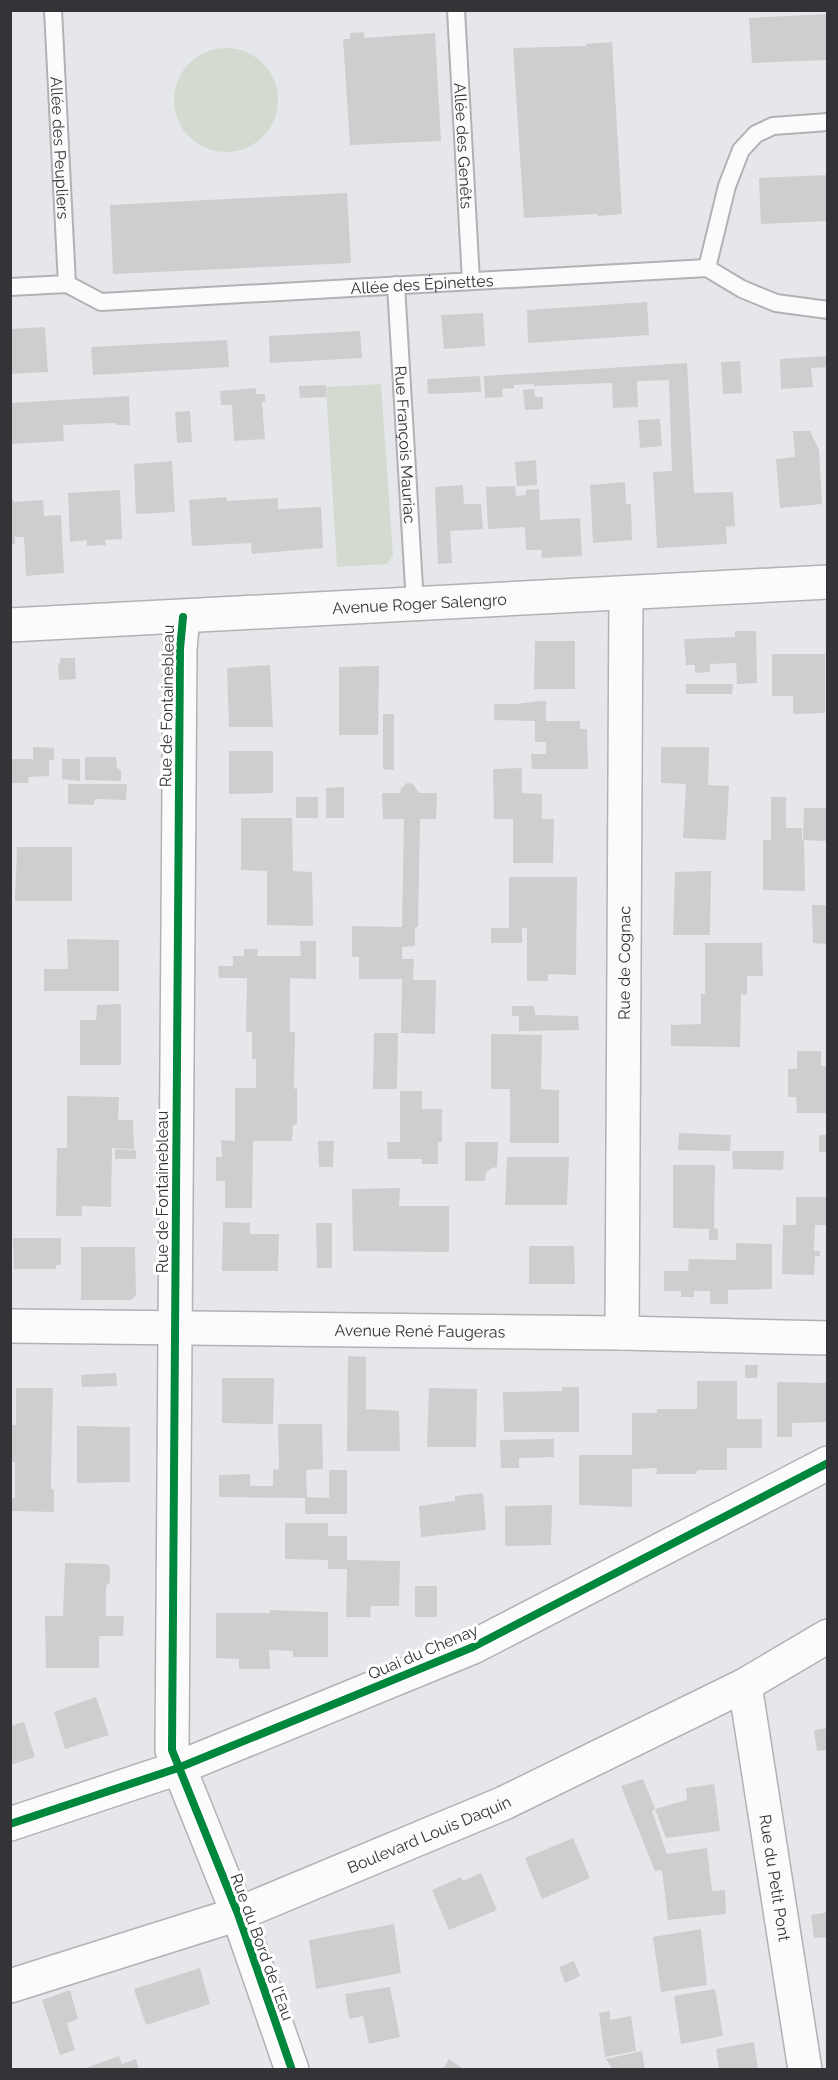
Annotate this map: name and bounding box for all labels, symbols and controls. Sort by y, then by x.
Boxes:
street label: Allée des Peupliers [47,76,73,220]
street label: Allée des Genêts [451,82,477,210]
street label: Allée des Épinettes [350,270,494,297]
street label: Rue François Mauriac [391,365,420,524]
street label: Avenue Roger Salengro [332,589,507,618]
street label: Rue de Fontainebleau [156,625,178,787]
street label: Rue de Cognac [614,906,634,1020]
street label: Rue de Fontainebleau [153,1111,172,1273]
street label: Avenue René Faugeras [335,1320,506,1341]
street label: Quai du Chenay [365,1620,481,1684]
street label: Boulevard Louis Daquin [344,1792,514,1877]
street label: Rue du Petit Pont [756,1813,794,1943]
street label: Rue du Bord de l'Eau [227,1871,297,2023]

